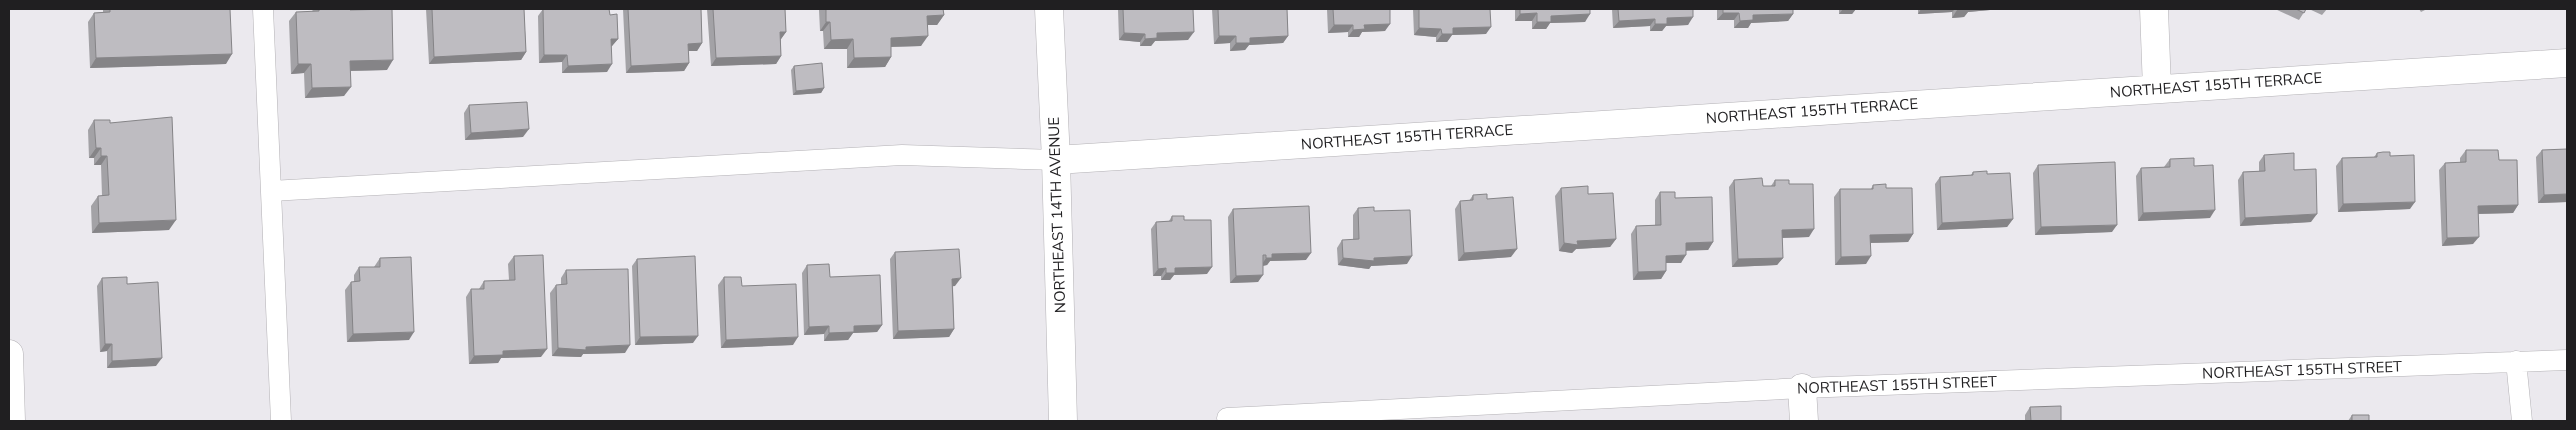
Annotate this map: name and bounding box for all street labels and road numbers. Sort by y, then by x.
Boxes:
street label: NORTHEAST 155TH TERRACE [2109,68,2323,102]
street label: NORTHEAST 155TH TERRACE [1705,94,1919,128]
street label: NORTHEAST 14TH AVENUE [1044,117,1070,313]
street label: NORTHEAST 155TH TERRACE [1300,120,1514,154]
street label: NORTHEAST 155TH STREET [2202,357,2402,383]
street label: NORTHEAST 155TH STREET [1797,372,1997,398]

